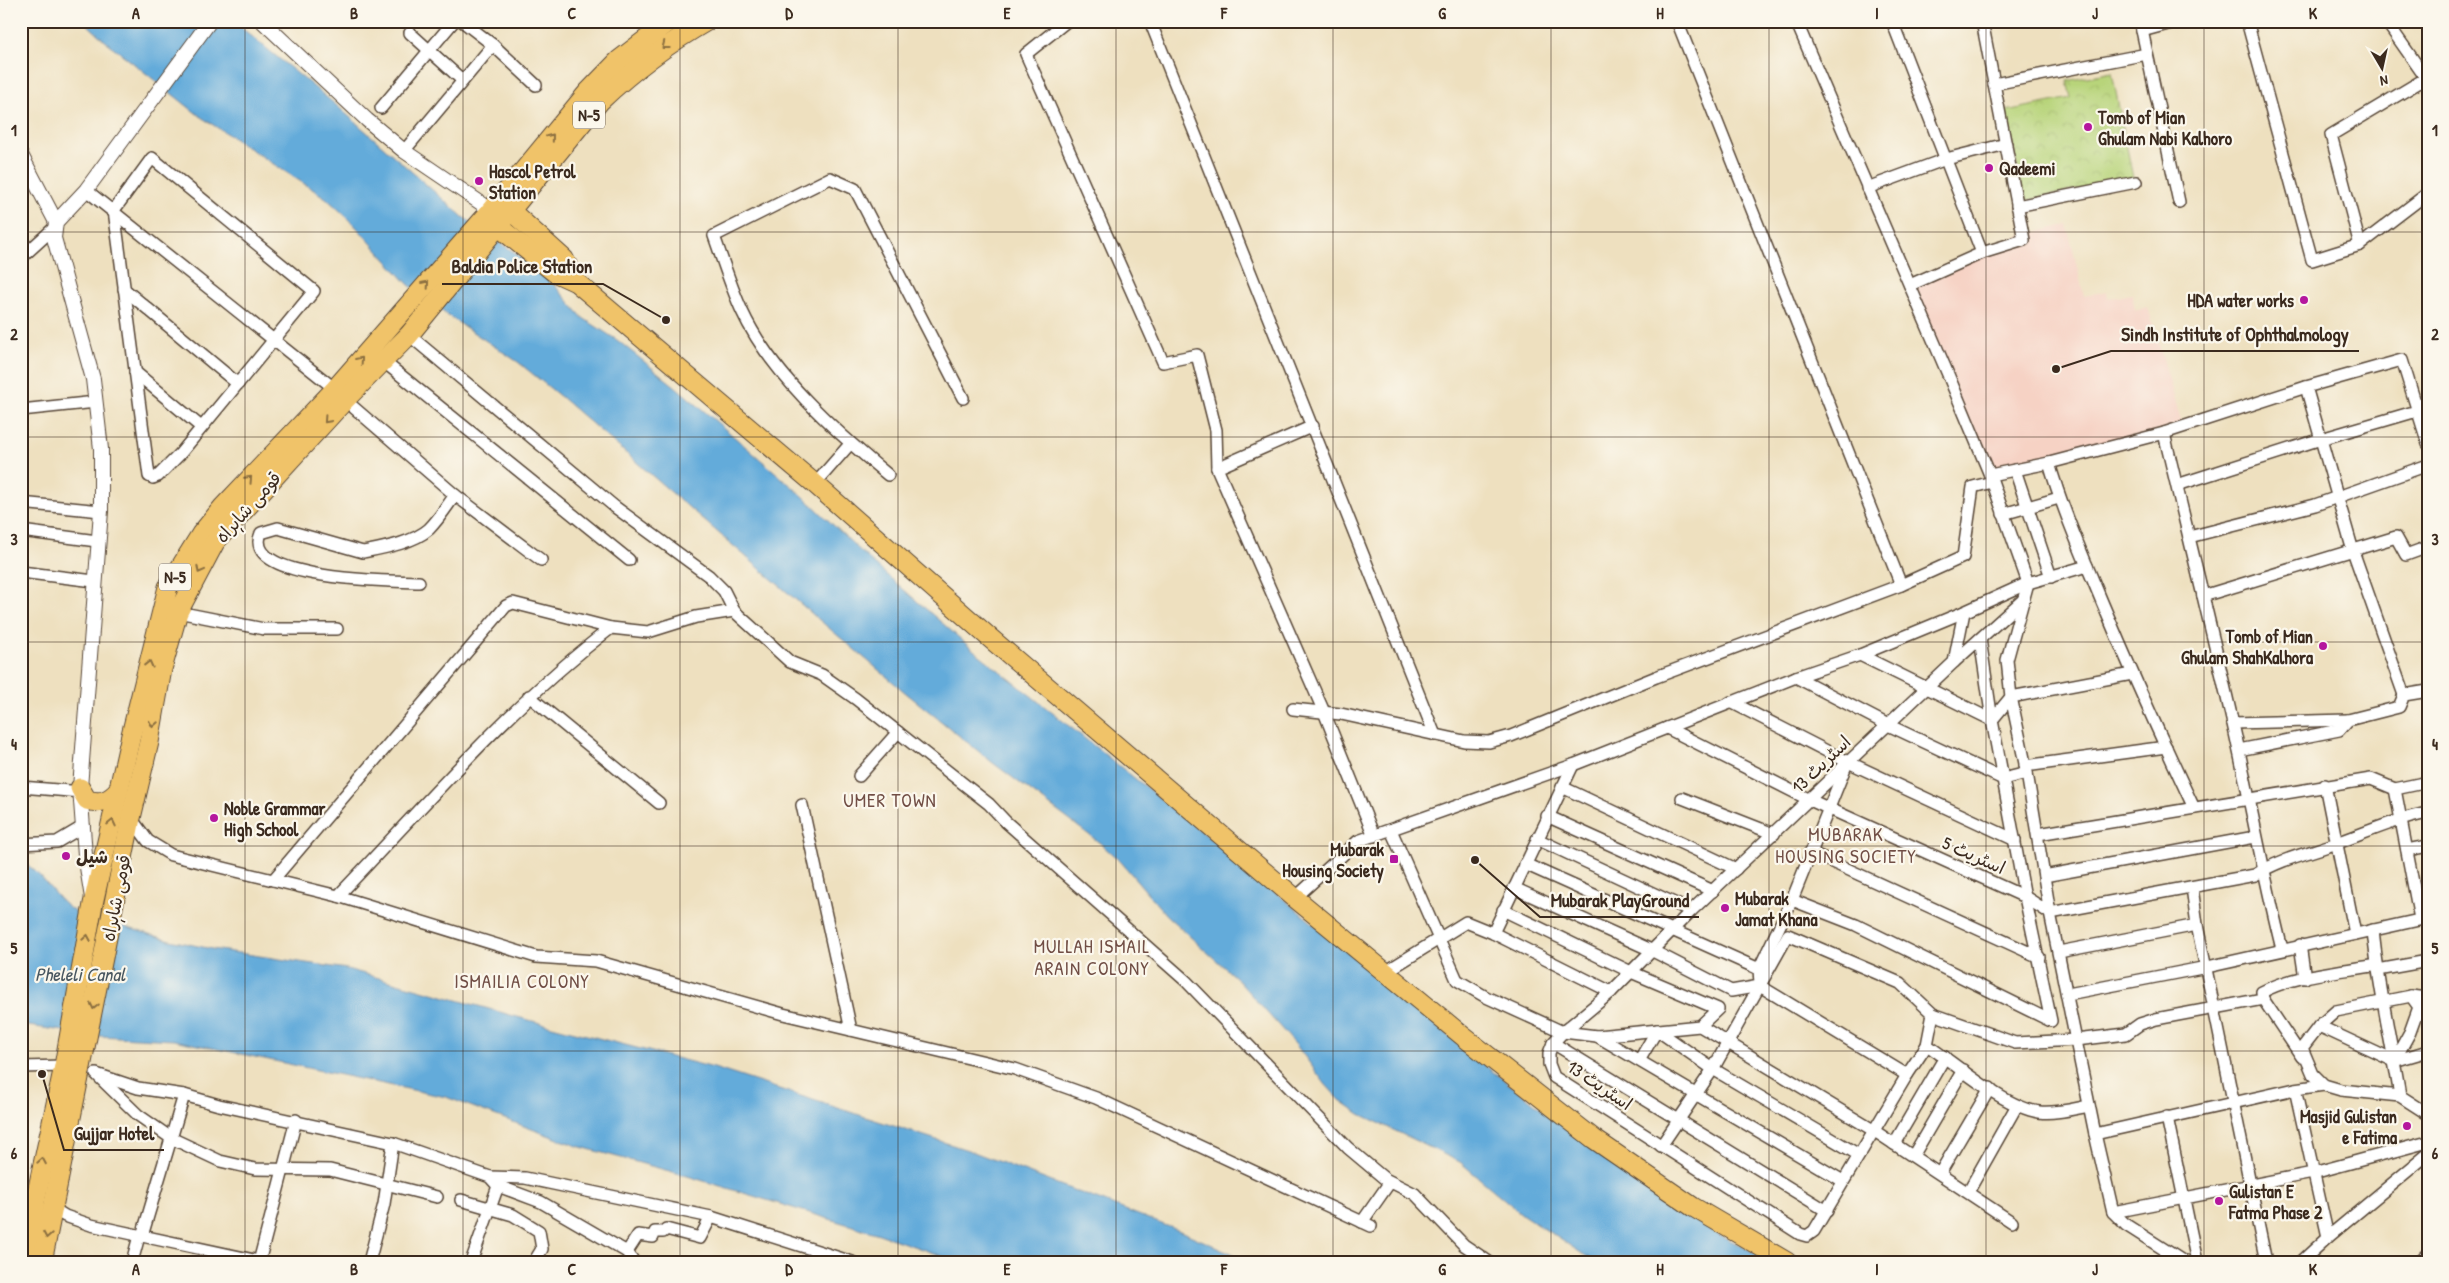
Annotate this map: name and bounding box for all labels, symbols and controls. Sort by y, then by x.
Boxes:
text: A [132,2,140,24]
text: B [350,2,358,24]
text: C [568,2,577,24]
text: D [785,2,793,24]
text: E [1003,2,1011,24]
text: F [1220,2,1228,24]
text: G [1438,2,1446,24]
text: H [1656,2,1664,24]
text: I [1875,2,1879,24]
text: J [2092,2,2098,24]
text: K [2309,2,2318,24]
one-way arrow [662,41,671,49]
north arrow [2356,42,2406,92]
text: N [2378,71,2389,91]
road number: N-5 [573,102,605,128]
place label: Tomb of Mian Ghulam Nabi Kalhoro [2097,105,2233,151]
text: 1 [11,119,17,141]
text: 1 [2432,119,2438,141]
marker: Tomb of Mian Ghulam Nabi Kalhoro [2082,121,2094,133]
one-way arrow [545,134,553,143]
place label: Qadeemi [1999,156,2055,181]
place label: Hascol Petrol Station [489,159,577,205]
marker: Qadeemi [1983,162,1995,174]
marker: Hascol Petrol Station [473,175,485,187]
callout: Baldia Police Station [442,250,603,284]
text: Baldia Police Station [452,253,593,279]
one-way arrow [421,280,430,289]
place label: HDA water works [2187,288,2294,313]
marker: HDA water works [2298,294,2310,306]
callout: Sindh Institute of Ophthalmology [2111,317,2359,351]
text: Sindh Institute of Ophthalmology [2121,321,2349,348]
text: 2 [10,323,18,345]
text: 2 [2431,323,2439,345]
one-way arrow [354,357,363,366]
one-way arrow [324,414,333,423]
street label: قومی شاہراہ [209,466,287,549]
one-way arrow [243,476,252,485]
text: 3 [10,528,18,550]
text: 3 [2431,528,2439,550]
road number: N-5 [159,564,191,590]
one-way arrow [196,565,206,574]
place label: Tomb of Mian Ghulam ShahKalhora [2181,624,2314,670]
marker: Tomb of Mian Ghulam ShahKalhora [2317,640,2329,652]
one-way arrow [143,660,154,669]
one-way arrow [148,720,158,729]
street label: اسٹریٹ 13 [1786,729,1856,799]
text: 4 [11,733,17,755]
text: 4 [2432,733,2438,755]
district label: UMER TOWN [843,787,937,813]
place label: Noble Grammar High School [224,796,325,843]
marker: Noble Grammar High School [208,812,220,824]
one-way arrow [106,818,116,827]
district label: MUBARAK HOUSING SOCIETY [1775,821,1917,869]
street label: اسٹریٹ 5 [1938,830,2010,880]
place label: Mubarak Housing Society [1282,837,1385,884]
place label: شیل [76,844,108,869]
marker: شیل [60,850,72,862]
street label: قومی شاہراہ [95,853,138,944]
marker: Mubarak Housing Society [1388,853,1400,865]
callout: Mubarak PlayGround [1540,883,1699,917]
place label: Mubarak Jamat Khana [1735,886,1819,932]
text: Mubarak PlayGround [1551,887,1690,914]
marker: Mubarak Jamat Khana [1719,902,1731,914]
district label: MULLAH ISMAIL ARAIN COLONY [1034,933,1150,981]
one-way arrow [81,934,91,943]
text: 5 [11,937,18,959]
text: 5 [2432,937,2439,959]
water label: Pheleli Canal [35,961,126,987]
district label: ISMAILIA COLONY [454,968,590,994]
one-way arrow [89,1002,100,1011]
street label: اسٹریٹ 13 [1562,1054,1638,1116]
place label: Masjid Gulistan e Fatima [2300,1104,2398,1150]
callout: Gujjar Hotel [64,1116,164,1150]
text: Gujjar Hotel [74,1120,155,1146]
marker: Masjid Gulistan e Fatima [2401,1120,2413,1132]
text: 6 [11,1142,18,1164]
text: 6 [2432,1142,2439,1164]
one-way arrow [36,1157,46,1166]
place label: Gulistan E Fatma Phase 2 [2228,1179,2323,1225]
marker: Gulistan E Fatma Phase 2 [2213,1195,2225,1207]
one-way arrow [43,1230,53,1239]
text: A [132,1258,140,1280]
text: B [350,1258,358,1280]
text: C [568,1258,577,1280]
text: D [785,1258,793,1280]
text: E [1003,1258,1011,1280]
text: F [1220,1258,1228,1280]
text: G [1438,1258,1446,1280]
text: H [1656,1258,1664,1280]
text: I [1875,1258,1879,1280]
text: J [2092,1258,2098,1280]
text: K [2309,1258,2318,1280]

